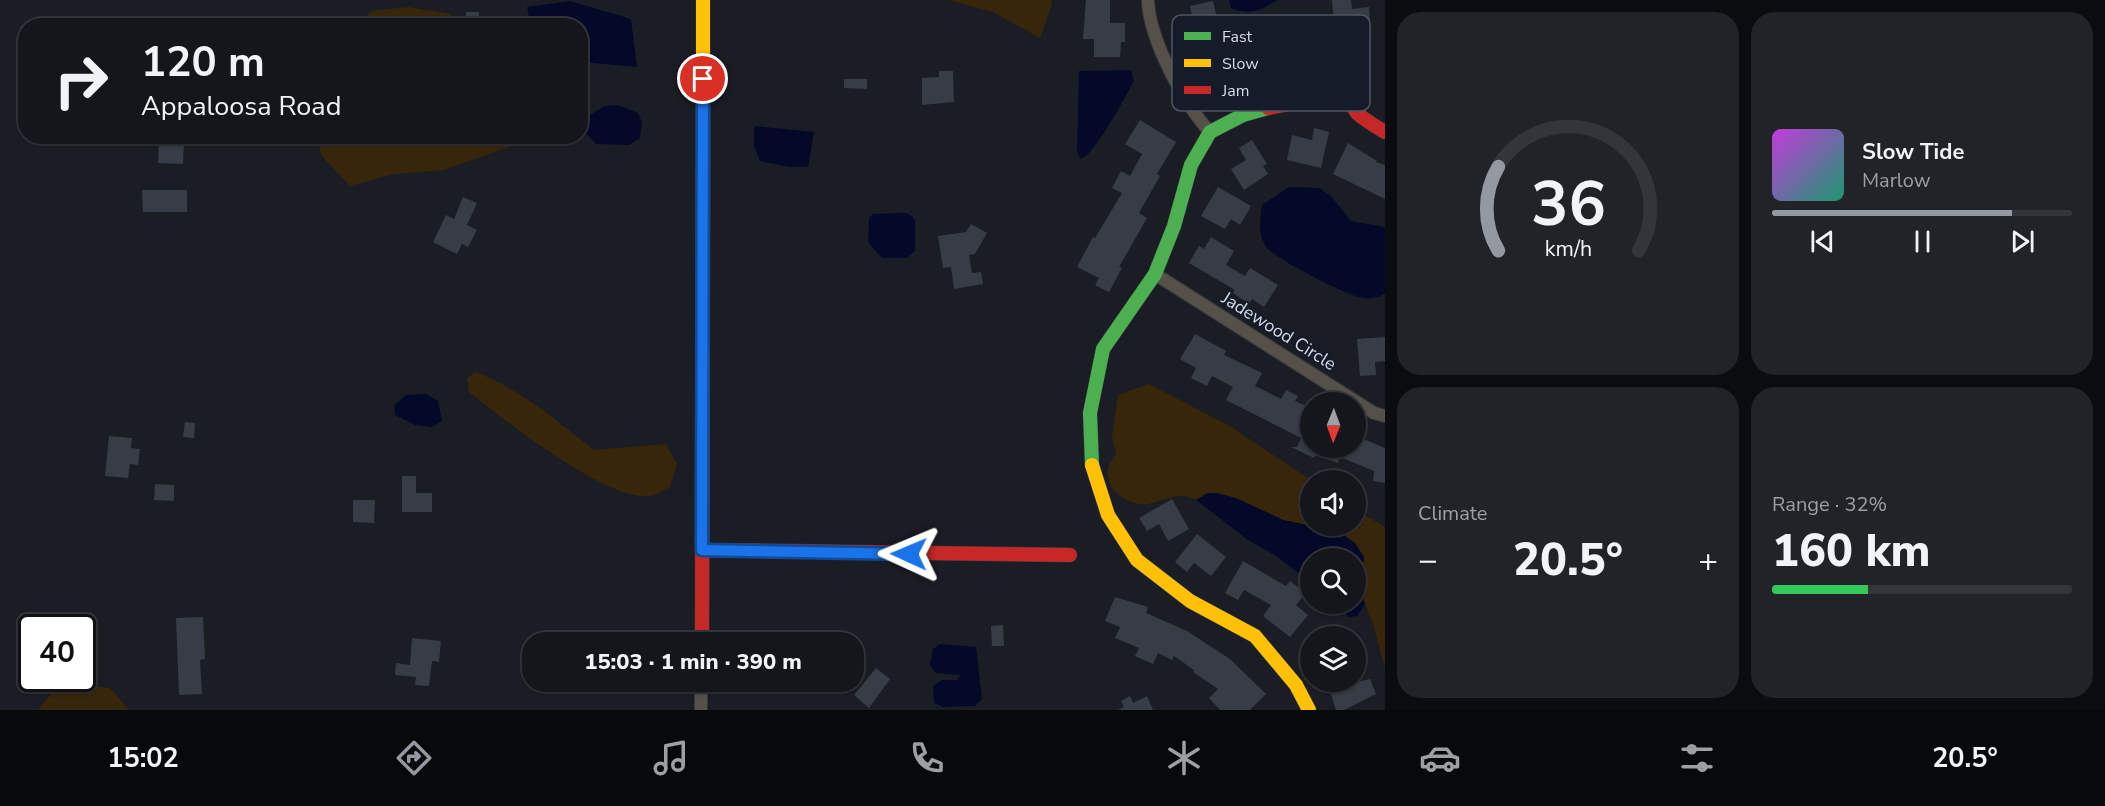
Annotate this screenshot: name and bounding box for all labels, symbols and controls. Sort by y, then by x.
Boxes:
legend [1172,15,1370,111]
text: Fast [1222,26,1253,48]
text: 120 m [141,34,265,91]
icon: right [42,42,120,120]
pin [677,53,728,104]
text: Slow [1222,53,1259,75]
icon: arrive [686,62,719,95]
text: Jam [1221,80,1249,102]
text: Appaloosa Road [141,88,341,125]
text: Slow Tide [1862,137,1964,167]
text: 36 [1531,162,1605,247]
text: Marlow [1862,167,1930,194]
icon: previous [1806,225,1839,258]
icon: pause [1906,225,1939,258]
icon: next [2006,225,2039,258]
text: km/h [1544,234,1592,264]
street label: Jadewood Circle [1216,286,1341,376]
north arrow [1300,392,1366,458]
map controls [1300,392,1366,692]
button: sound [1300,470,1366,536]
text: Range · 32% [1772,491,1887,518]
text: Climate [1418,500,1487,527]
text: 160 km [1772,521,1931,582]
position arrow [877,522,941,586]
text: 20.5° [1513,530,1623,591]
text: − [1418,538,1438,583]
text: + [1698,538,1718,583]
button: search [1300,548,1366,614]
speed limit sign: 40 [18,614,96,692]
button: layers [1300,626,1366,692]
text: 15:03 · 1 min · 390 m [584,647,802,677]
icon: directions [393,737,435,779]
icon: music [650,737,692,779]
icon: phone [906,737,948,779]
icon: climate [1163,737,1205,779]
icon: car [1419,737,1461,779]
icon: filters [1676,737,1718,779]
text: 15:02 [107,740,179,777]
text: 20.5° [1932,740,1998,777]

